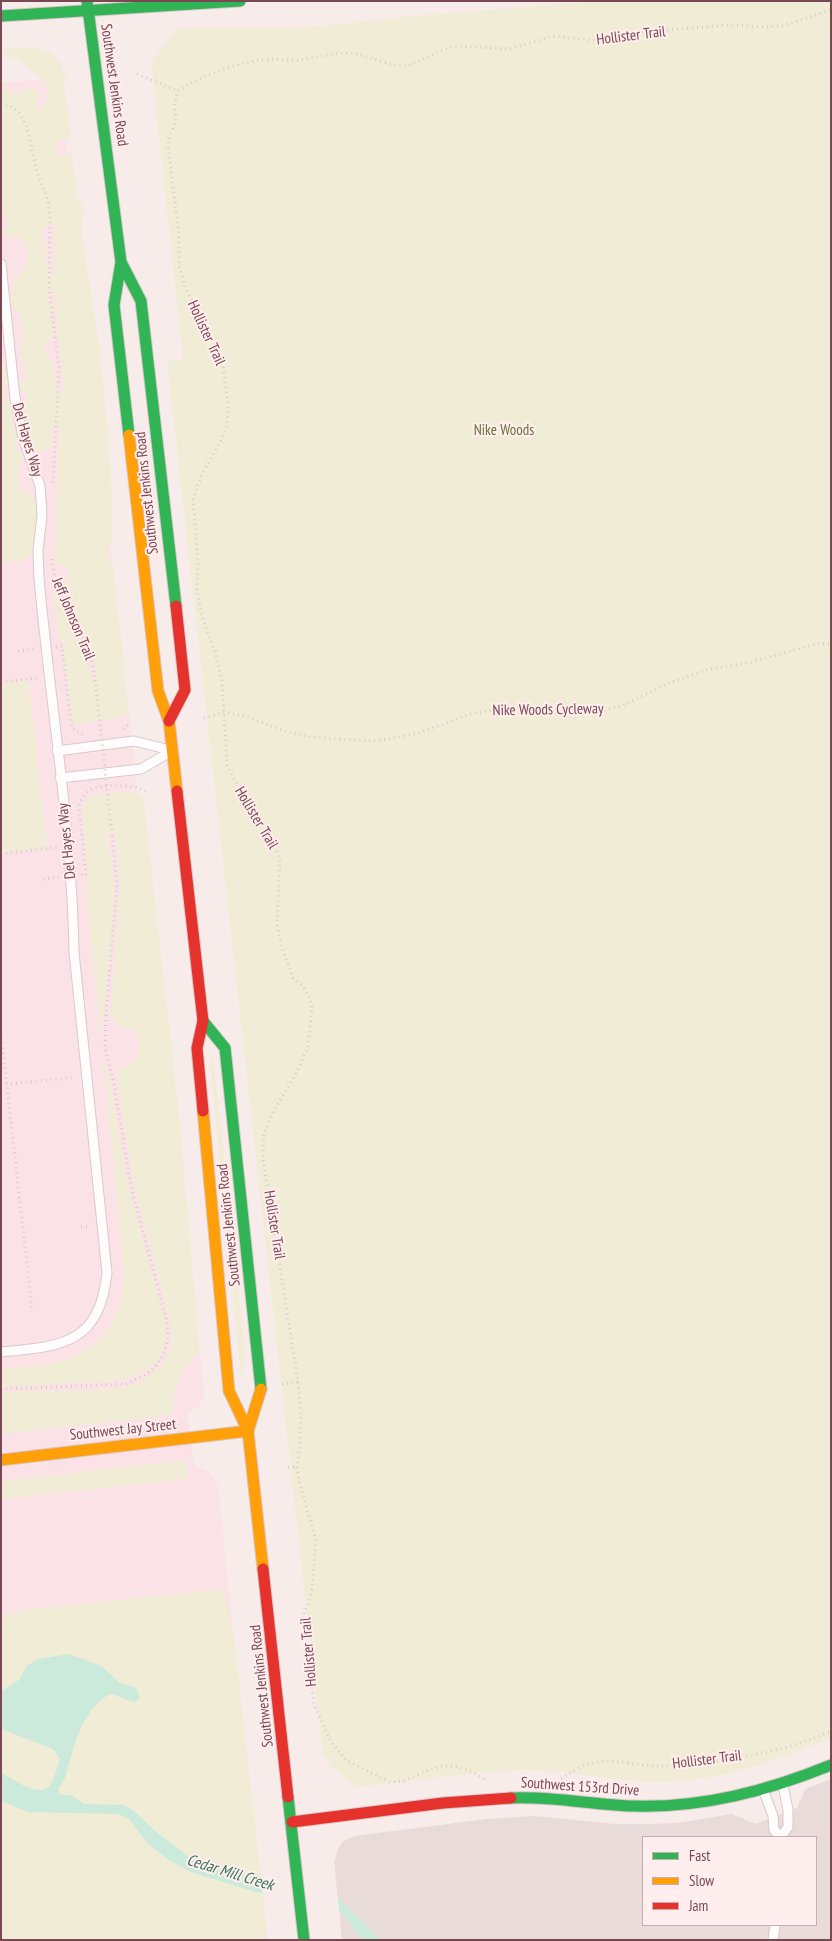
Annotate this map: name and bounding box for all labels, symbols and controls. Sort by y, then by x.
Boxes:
street label: Southwest Jenkins Road [97,23,131,147]
street label: Hollister Trail [595,23,667,49]
street label: Hollister Trail [183,298,229,368]
street label: Del Hayes Way [8,401,46,479]
park label: Nike Woods [474,422,534,440]
street label: Southwest Jenkins Road [132,431,162,555]
street label: Jeff Johnson Trail [48,575,98,663]
street label: Nike Woods Cycleway [492,700,604,720]
street label: Hollister Trail [230,784,282,852]
street label: Del Hayes Way [54,802,80,880]
street label: Southwest Jenkins Road [214,1163,244,1287]
street label: Hollister Trail [260,1189,288,1261]
street label: Southwest Jay Street [69,1415,177,1445]
street label: Hollister Trail [297,1617,321,1687]
street label: Southwest Jenkins Road [247,1624,277,1748]
street label: Hollister Trail [671,1747,743,1773]
street label: Southwest 153rd Drive [520,1774,640,1800]
legend [642,1836,817,1926]
text: Fast [689,1846,710,1865]
water label: Cedar Mill Creek [184,1851,276,1895]
text: Slow [689,1871,714,1890]
text: Jam [689,1896,708,1915]

